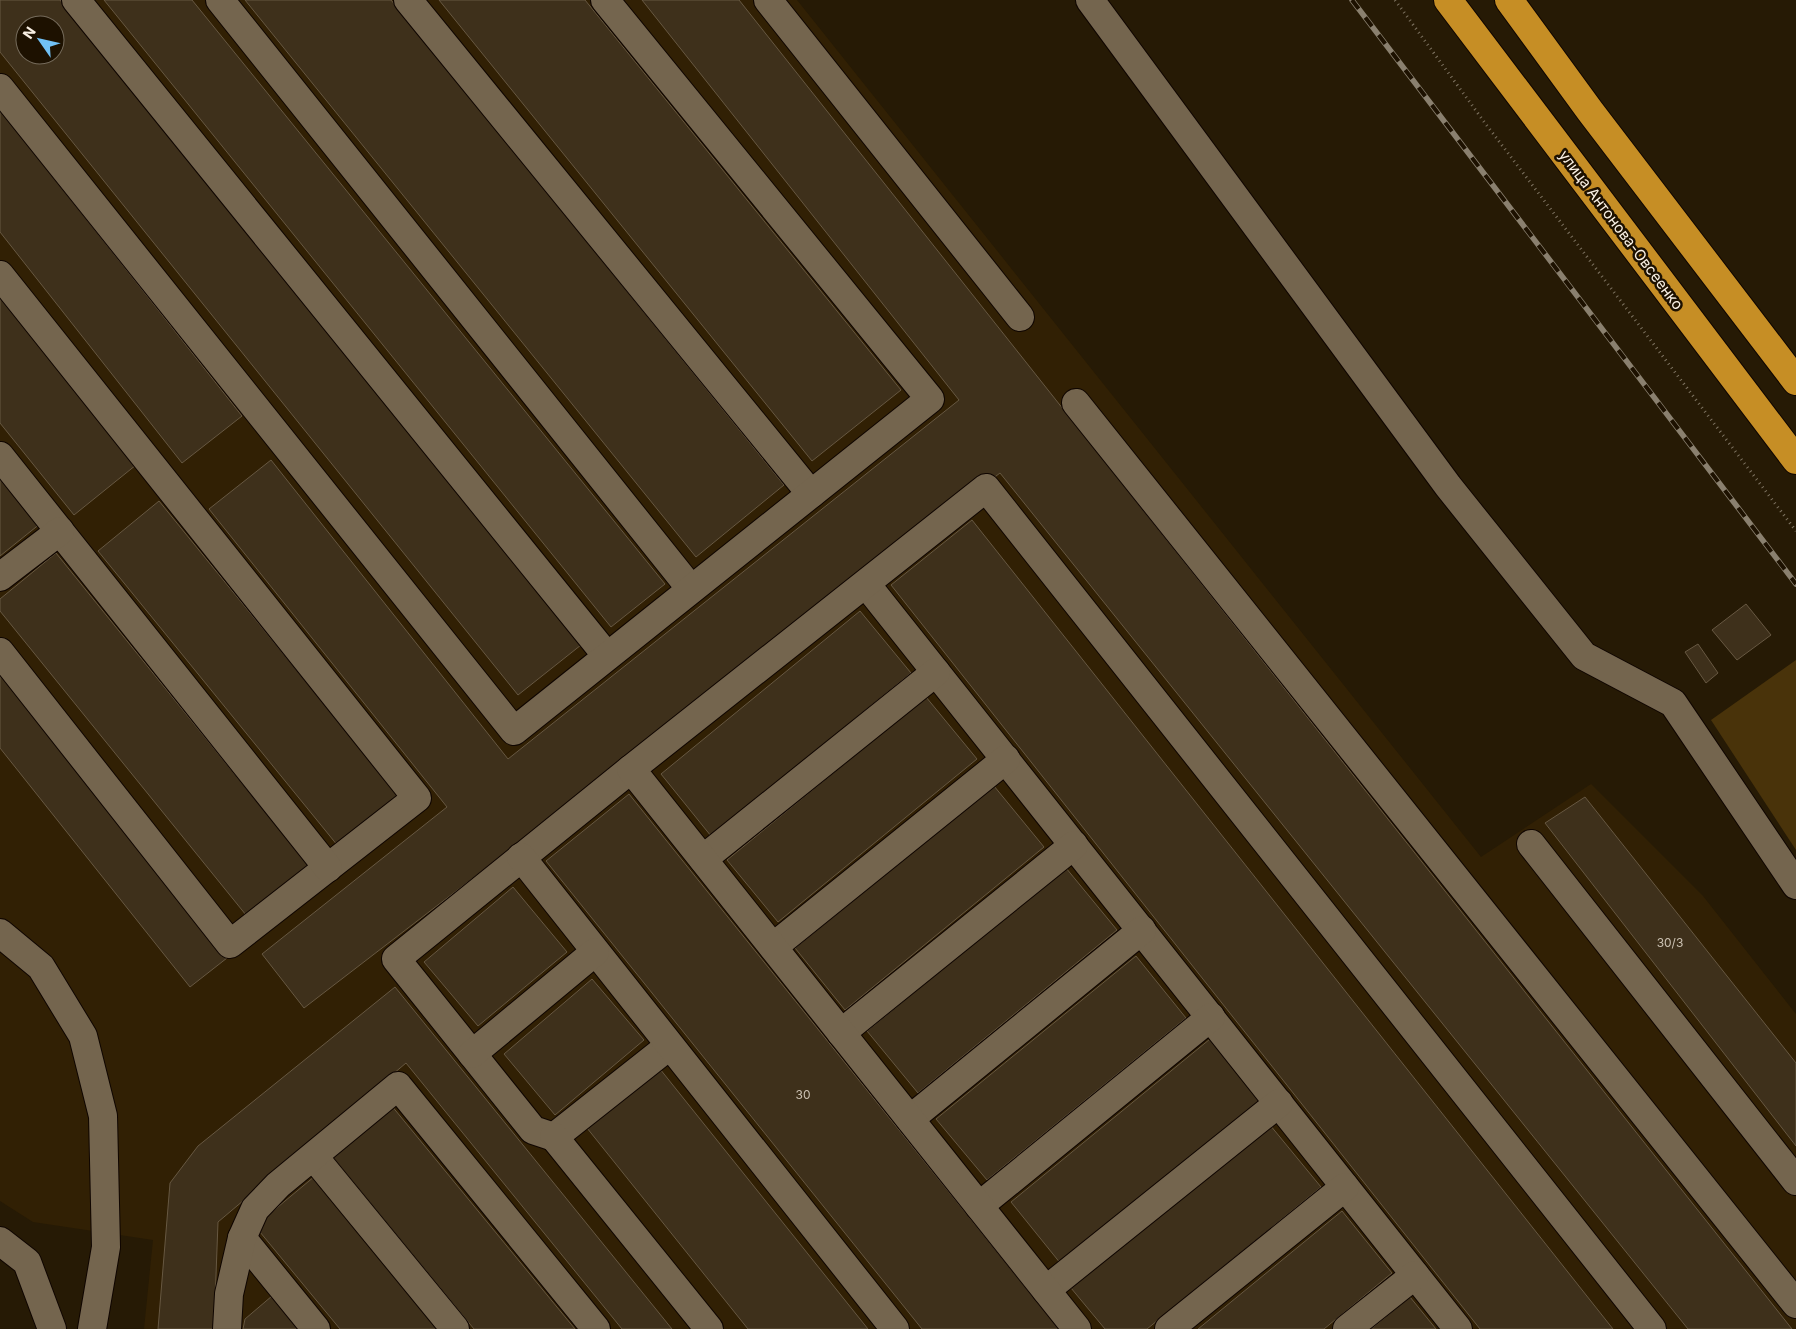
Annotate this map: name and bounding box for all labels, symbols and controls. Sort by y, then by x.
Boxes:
north arrow [15,15,65,65]
text: N [19,23,39,42]
street label: улица Антонова-Овсеенко [1555,146,1688,313]
house number: 30/3 [1657,935,1683,950]
house number: 30 [796,1087,810,1102]

